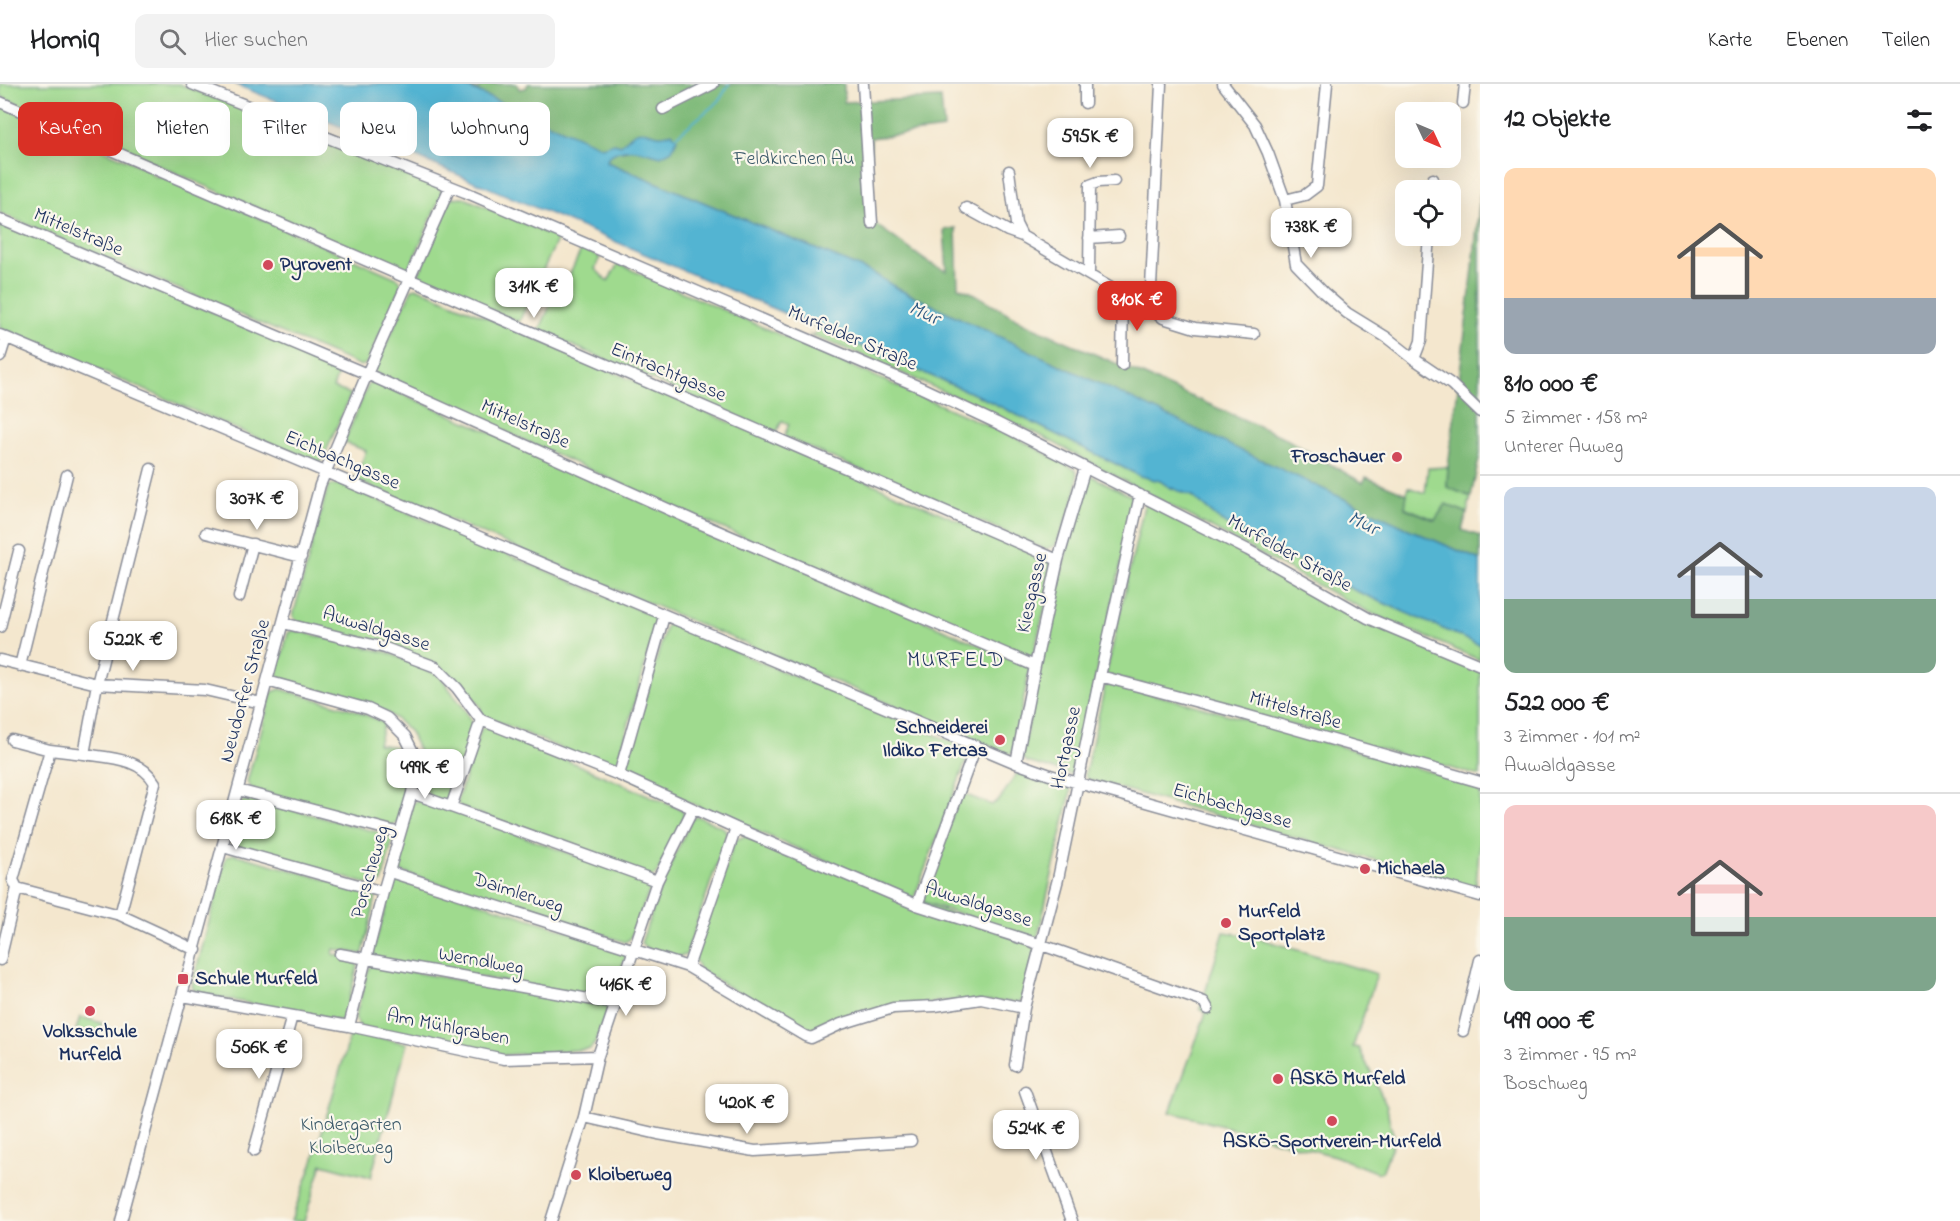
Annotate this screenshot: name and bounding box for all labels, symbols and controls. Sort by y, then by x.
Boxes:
search box [135,14,555,68]
text: Homiq [30,21,99,62]
icon: search [156,25,189,58]
text: Hier suchen [204,25,308,57]
text: Karte [1708,26,1752,56]
text: Ebenen [1785,26,1848,56]
text: Teilen [1881,26,1930,56]
text: 12 Objekte [1504,101,1611,139]
chip: Kaufen [18,102,123,156]
chip: Mieten [135,102,230,156]
chip: Filter [242,102,328,156]
chip: Neu [340,102,417,156]
chip: Wohnung [429,102,550,156]
north arrow [1395,102,1461,168]
map controls [1395,102,1461,246]
icon: filters [1903,104,1936,137]
pin: 595K € [1041,118,1139,169]
text: 595K € [1061,123,1119,152]
park label: Feldkirchen Au [733,145,854,174]
button: locate [1395,180,1461,246]
street label: Mittelstraße [29,201,127,265]
icon: home [1666,207,1774,315]
pin: 738K € [1262,208,1360,259]
text: 738K € [1285,213,1337,242]
place label: Pyrovent [280,251,352,281]
marker: Pyrovent [261,258,275,272]
pin: 311K € [485,268,583,319]
text: 311K € [509,273,559,302]
pin: 810K € [1088,281,1186,332]
text: 810K € [1111,286,1163,315]
water label: Mur [904,294,947,335]
street label: Murfelder Straße [782,299,922,379]
street label: Eintrachtgasse [605,336,731,411]
text: 810 000 € [1504,366,1598,404]
street label: Mittelstraße [476,392,574,458]
text: 5 Zimmer · 158 m² [1504,404,1648,433]
street label: Eichbachgasse [279,424,404,499]
text: Unterer Auweg [1504,433,1623,462]
place label: Froschauer [1290,443,1386,472]
marker: Froschauer [1390,450,1404,464]
pin: 307K € [208,480,306,531]
text: 307K € [230,485,284,514]
water label: Mur [1342,504,1386,545]
street label: Murfelder Straße [1221,508,1357,600]
icon: home [1666,526,1774,634]
street label: Kiesgasse [1010,550,1057,636]
street label: Auwaldgasse [318,600,434,661]
street label: Neudorfer Straße [213,616,279,766]
pin: 522K € [84,621,182,672]
text: 522K € [103,626,163,655]
district label: MURFELD [907,646,1005,676]
street label: Mittelstraße [1245,684,1345,738]
text: 522 000 € [1504,685,1610,723]
street label: Hortgasse [1044,704,1091,792]
place label: Schneiderei Ildiko Fetcas [882,714,988,766]
text: 3 Zimmer · 101 m² [1504,723,1641,752]
marker: Schneiderei Ildiko Fetcas [993,733,1007,747]
pin: 499K € [376,749,474,800]
text: Auwaldgasse [1504,752,1615,781]
text: 499K € [401,754,449,783]
street label: Eichbachgasse [1169,776,1295,839]
pin: 618K € [187,800,285,851]
text: 618K € [210,805,262,834]
street label: Porscheweg [344,822,399,922]
icon: home [1666,844,1774,952]
place label: Michaela [1377,855,1445,884]
marker: Michaela [1358,862,1372,876]
street label: Daimlerweg [467,865,567,923]
street label: Auwaldgasse [920,874,1035,937]
place label: Murfeld Sportplatz [1238,898,1325,950]
marker: Murfeld Sportplatz [1219,916,1233,930]
street label: Werndlweg [436,940,526,985]
place label: Schule Murfeld [195,965,318,994]
pin: 416K € [577,966,675,1017]
text: 416K € [600,971,652,1000]
marker: Schule Murfeld [176,972,190,986]
street label: Am Mühlgraben [384,1002,512,1055]
text: 499 000 € [1504,1003,1595,1041]
marker: Volksschule Murfeld [83,1004,97,1018]
place label: Volksschule Murfeld [42,1018,138,1070]
pin: 506K € [210,1029,308,1080]
text: 506K € [230,1034,288,1063]
text: 3 Zimmer · 95 m² [1504,1041,1637,1070]
place label: ASKÖ Murfeld [1290,1065,1406,1094]
text: Boschweg [1504,1070,1588,1099]
marker: ASKÖ Murfeld [1271,1072,1285,1086]
pin: 420K € [698,1084,796,1135]
text: 420K € [719,1089,775,1118]
pin: 524K € [987,1110,1085,1161]
park label: Kindergarten Kloiberweg [300,1111,402,1164]
marker: ASKÖ-Sportverein-Murfeld [1325,1114,1339,1128]
text: 524K € [1007,1115,1065,1144]
place label: ASKÖ-Sportverein-Murfeld [1223,1128,1442,1157]
place label: Kloiberweg [588,1161,672,1191]
marker: Kloiberweg [569,1168,583,1182]

